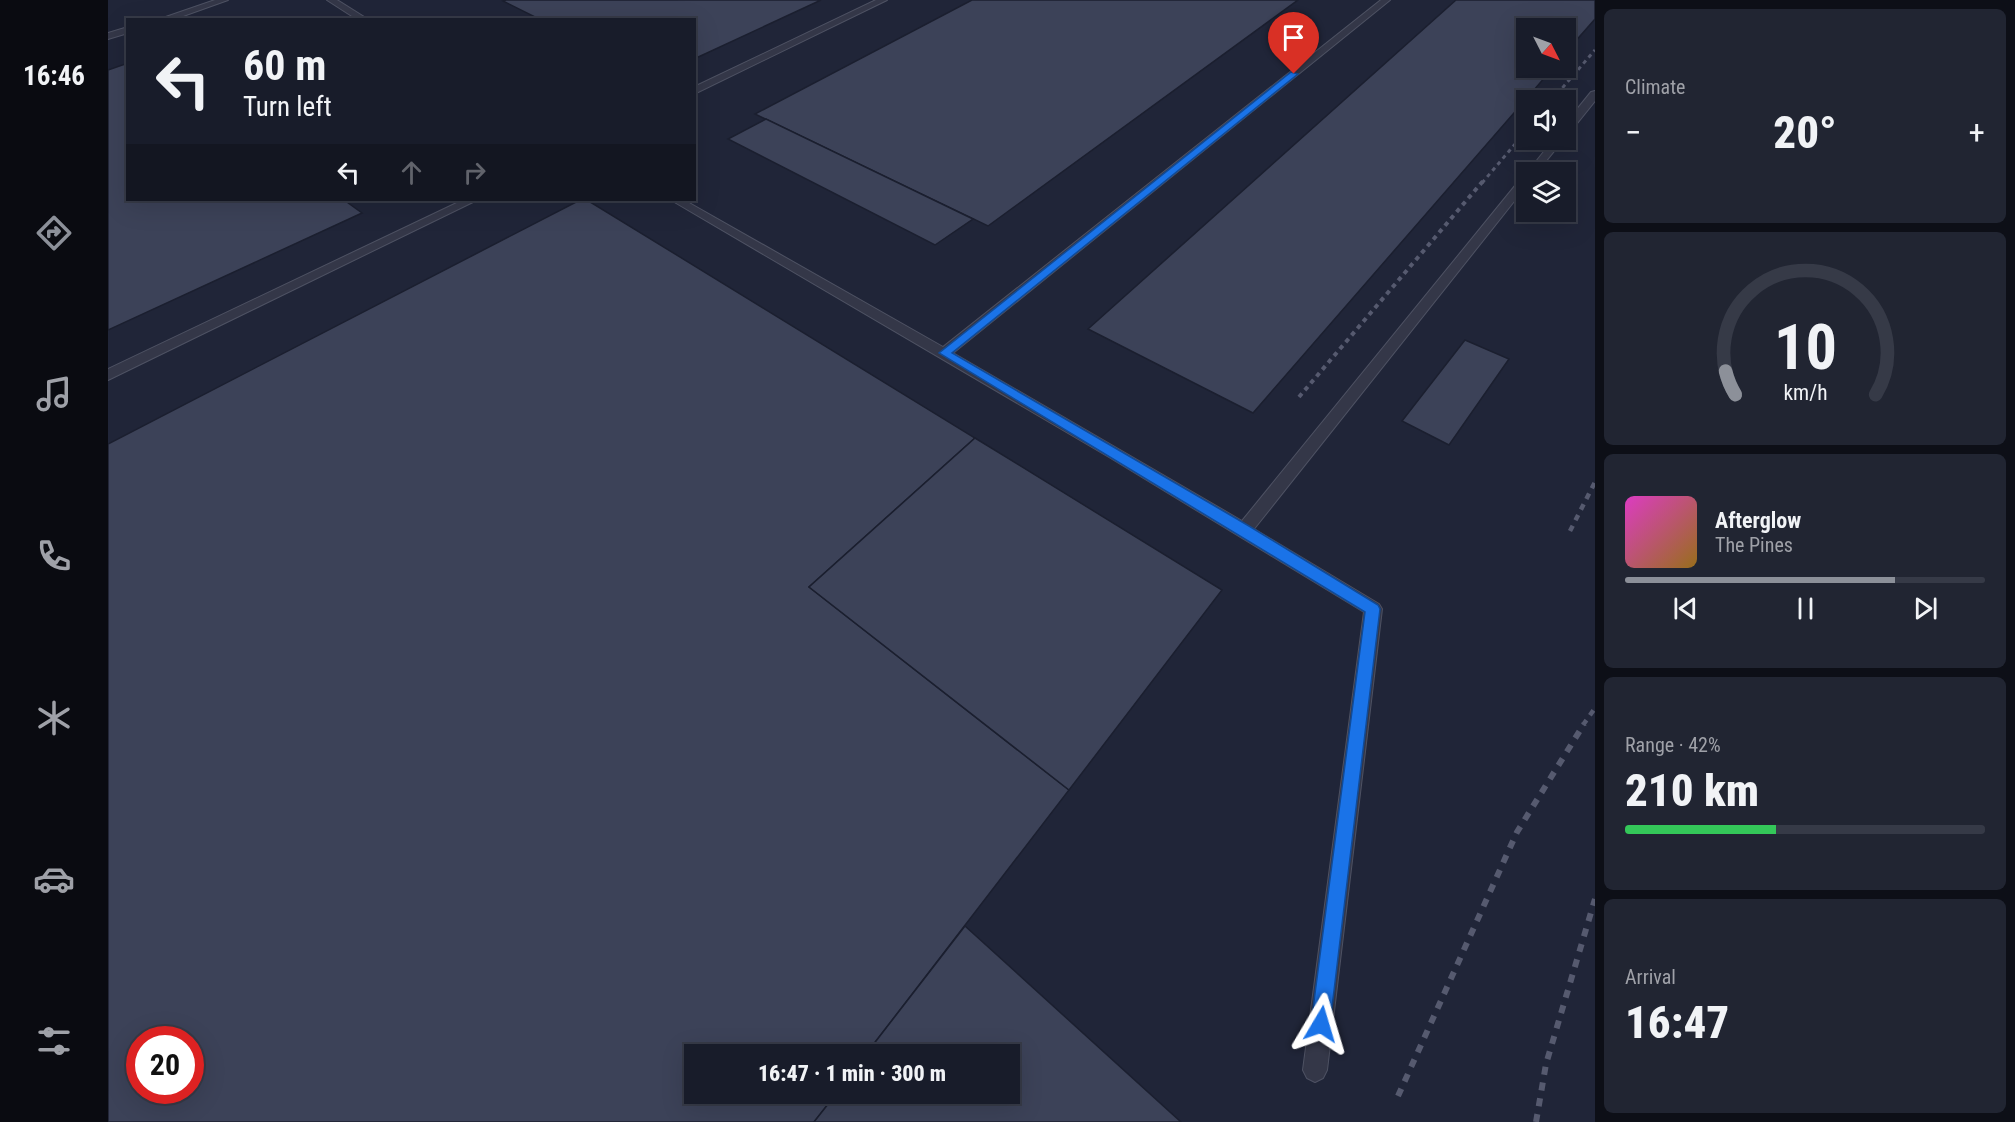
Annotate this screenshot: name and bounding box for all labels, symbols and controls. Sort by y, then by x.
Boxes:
pin [1268,12,1319,74]
north arrow [1516,18,1576,78]
map controls [1516,18,1576,222]
icon: arrive [1277,21,1310,54]
text: 60 m [243,41,326,90]
icon: left [144,42,222,120]
text: 16:46 [23,60,85,92]
text: Climate [1625,75,1685,99]
button: sound [1516,90,1576,150]
text: Turn left [243,91,332,123]
text: 20° [1773,106,1837,159]
text: − [1625,113,1642,152]
text: + [1969,113,1985,152]
icon: left [332,156,365,189]
icon: ahead [395,156,428,189]
icon: right [458,156,491,189]
button: layers [1516,162,1576,222]
icon: directions [33,212,75,254]
text: 10 [1773,312,1837,385]
icon: music [33,373,75,415]
text: km/h [1783,381,1827,406]
text: Afterglow [1715,508,1801,533]
text: The Pines [1715,533,1793,557]
icon: phone [33,535,75,577]
icon: previous [1669,592,1702,625]
icon: pause [1789,592,1822,625]
icon: next [1909,592,1942,625]
icon: climate [33,697,75,739]
text: Range · 42% [1625,733,1721,757]
text: 210 km [1625,764,1759,817]
icon: car [33,858,75,900]
text: Arrival [1625,965,1676,989]
position arrow [1289,992,1353,1056]
text: 16:47 [1625,996,1729,1049]
icon: filters [33,1020,75,1062]
speed limit sign: 20 [126,1026,204,1104]
text: 16:47 · 1 min · 300 m [758,1061,946,1086]

